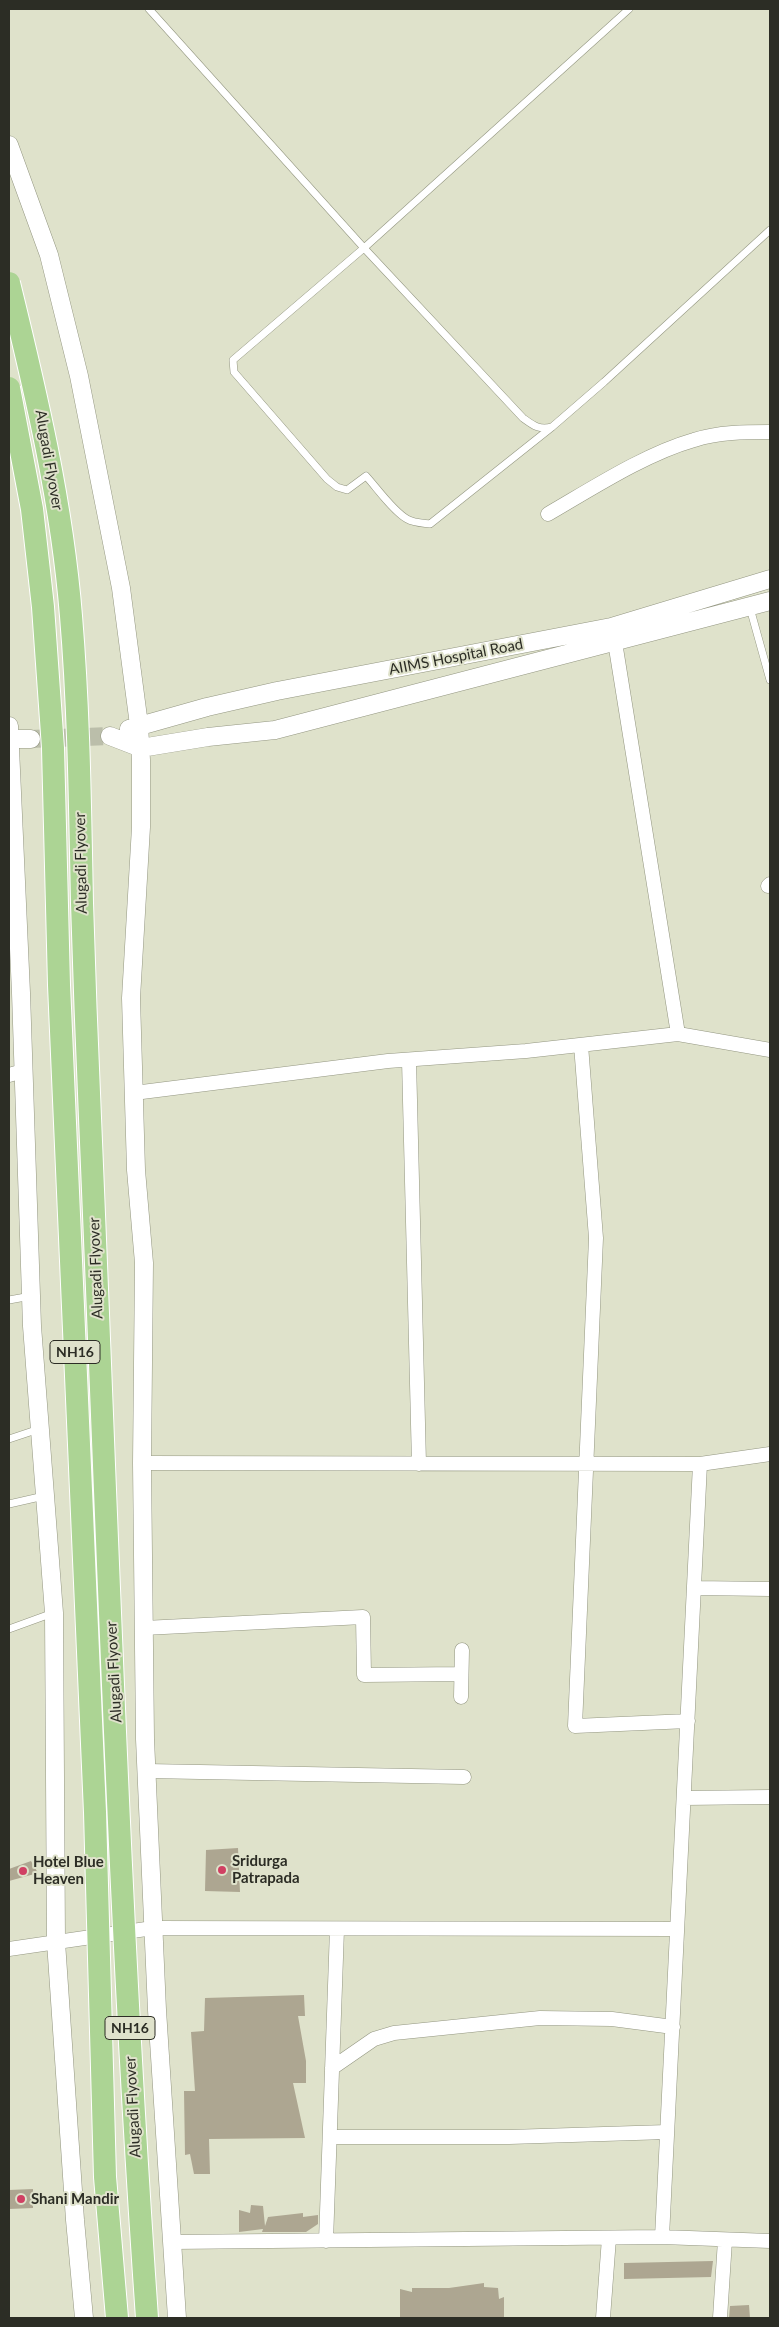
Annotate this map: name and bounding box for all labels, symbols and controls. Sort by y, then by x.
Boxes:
street label: Alugadi Flyover [31,408,67,512]
street label: AIIMS Hospital Road [387,635,525,679]
street label: Alugadi Flyover [71,812,91,914]
street label: Alugadi Flyover [85,1217,107,1319]
road number: NH16 [50,1340,100,1364]
street label: Alugadi Flyover [102,1621,126,1723]
place label: Sridurga Patrapada [232,1852,300,1887]
place label: Hotel Blue Heaven [33,1853,104,1888]
marker: Sridurga Patrapada [216,1864,228,1876]
marker: Hotel Blue Heaven [17,1865,29,1877]
road number: NH16 [105,2016,155,2040]
street label: Alugadi Flyover [121,2056,145,2158]
place label: Shani Mandir [31,2190,119,2208]
marker: Shani Mandir [15,2193,27,2205]

